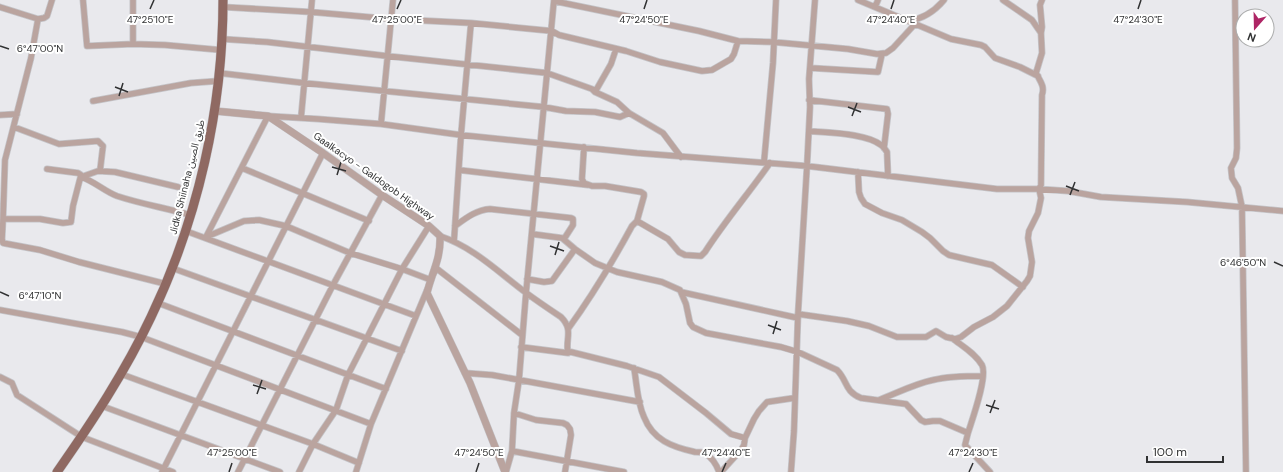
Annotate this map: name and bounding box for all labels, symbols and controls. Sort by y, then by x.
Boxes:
north arrow [1235,8,1275,48]
text: 47°25'10"E [127,13,174,26]
text: 47°25'00"E [372,13,423,26]
text: 47°24'50"E [619,13,669,26]
text: 47°24'40"E [866,13,916,26]
text: 47°24'30"E [1113,13,1163,26]
text: N [1245,29,1258,45]
text: 6°47'00"N [17,42,63,55]
street label: Jidka Shiinaha طريق الصين [166,118,208,236]
street label: Gaalkacyo - Galdogob Highway [311,129,437,223]
text: 6°46'50"N [1220,256,1266,269]
text: 6°47'10"N [19,289,61,302]
scale bar [1147,438,1223,464]
text: 100 m [1153,444,1187,460]
text: 47°25'00"E [207,446,258,459]
text: 47°24'50"E [454,446,504,459]
text: 47°24'40"E [701,446,751,459]
text: 47°24'30"E [948,446,998,459]

